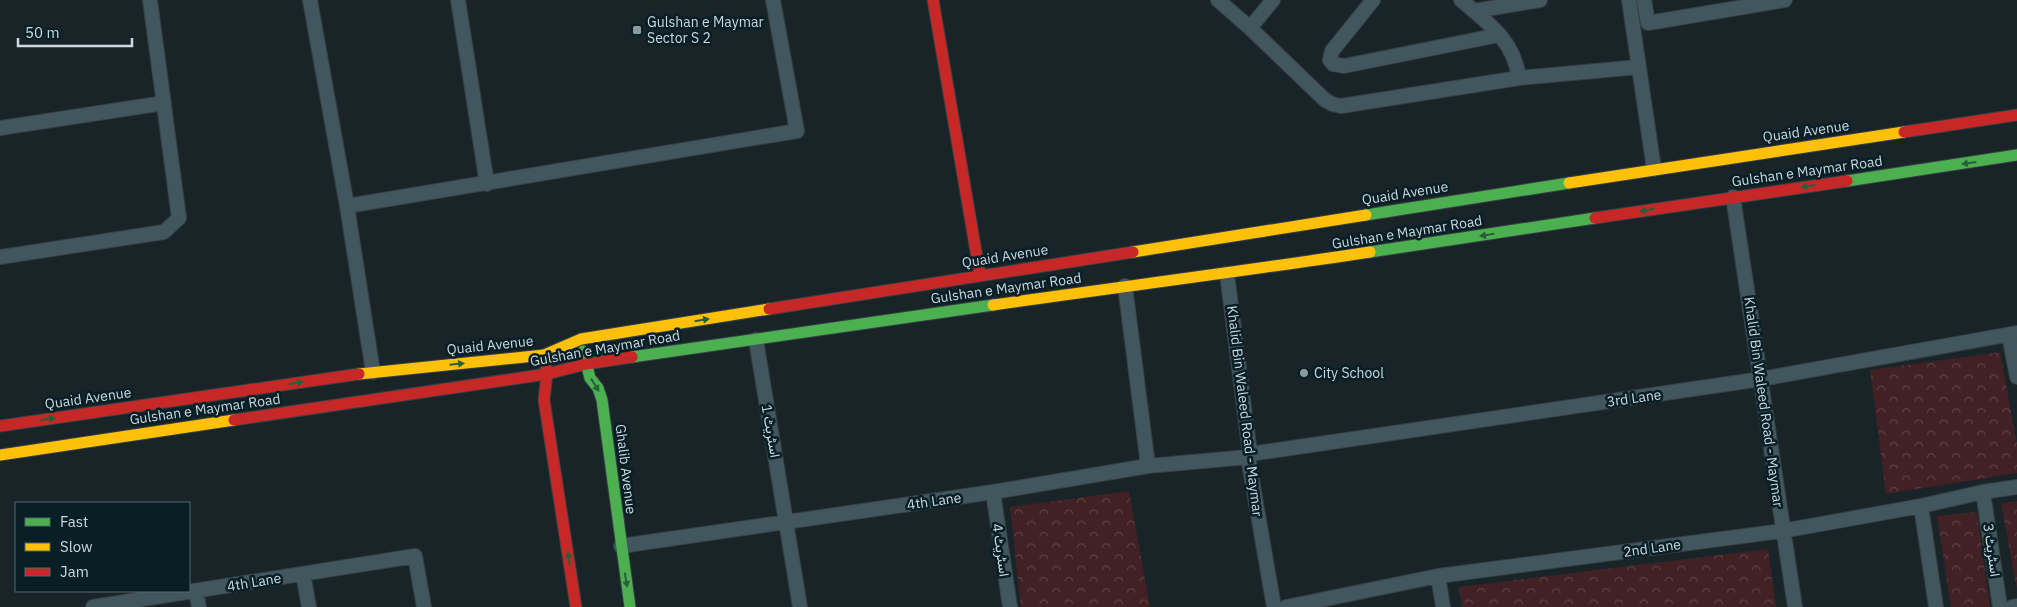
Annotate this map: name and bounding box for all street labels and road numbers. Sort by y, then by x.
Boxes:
street label: Quaid Avenue [1762,116,1851,146]
street label: Gulshan e Maymar Road [1730,152,1884,190]
street label: Quaid Avenue [1361,177,1450,209]
street label: Gulshan e Maymar Road [1330,211,1484,253]
street label: Quaid Avenue [961,240,1050,272]
street label: Gulshan e Maymar Road [929,269,1083,307]
street label: Khalid Bin Waleed Road - Maymar [1740,296,1788,508]
street label: Khalid Bin Waleed Road - Maymar [1223,305,1267,517]
street label: Gulshan e Maymar Road [529,326,681,370]
street label: Quaid Avenue [446,331,535,358]
street label: Quaid Avenue [44,383,133,413]
street label: 3rd Lane [1606,385,1663,411]
street label: Gulshan e Maymar Road [128,390,282,428]
street label: اسٹریٹ 1 [757,403,785,459]
street label: Ghalib Avenue [612,423,640,515]
street label: 4th Lane [906,488,963,514]
street label: اسٹریٹ 4 [988,522,1014,578]
street label: اسٹریٹ 3 [1979,522,2005,578]
street label: 2nd Lane [1622,535,1682,561]
street label: 4th Lane [226,569,283,595]

